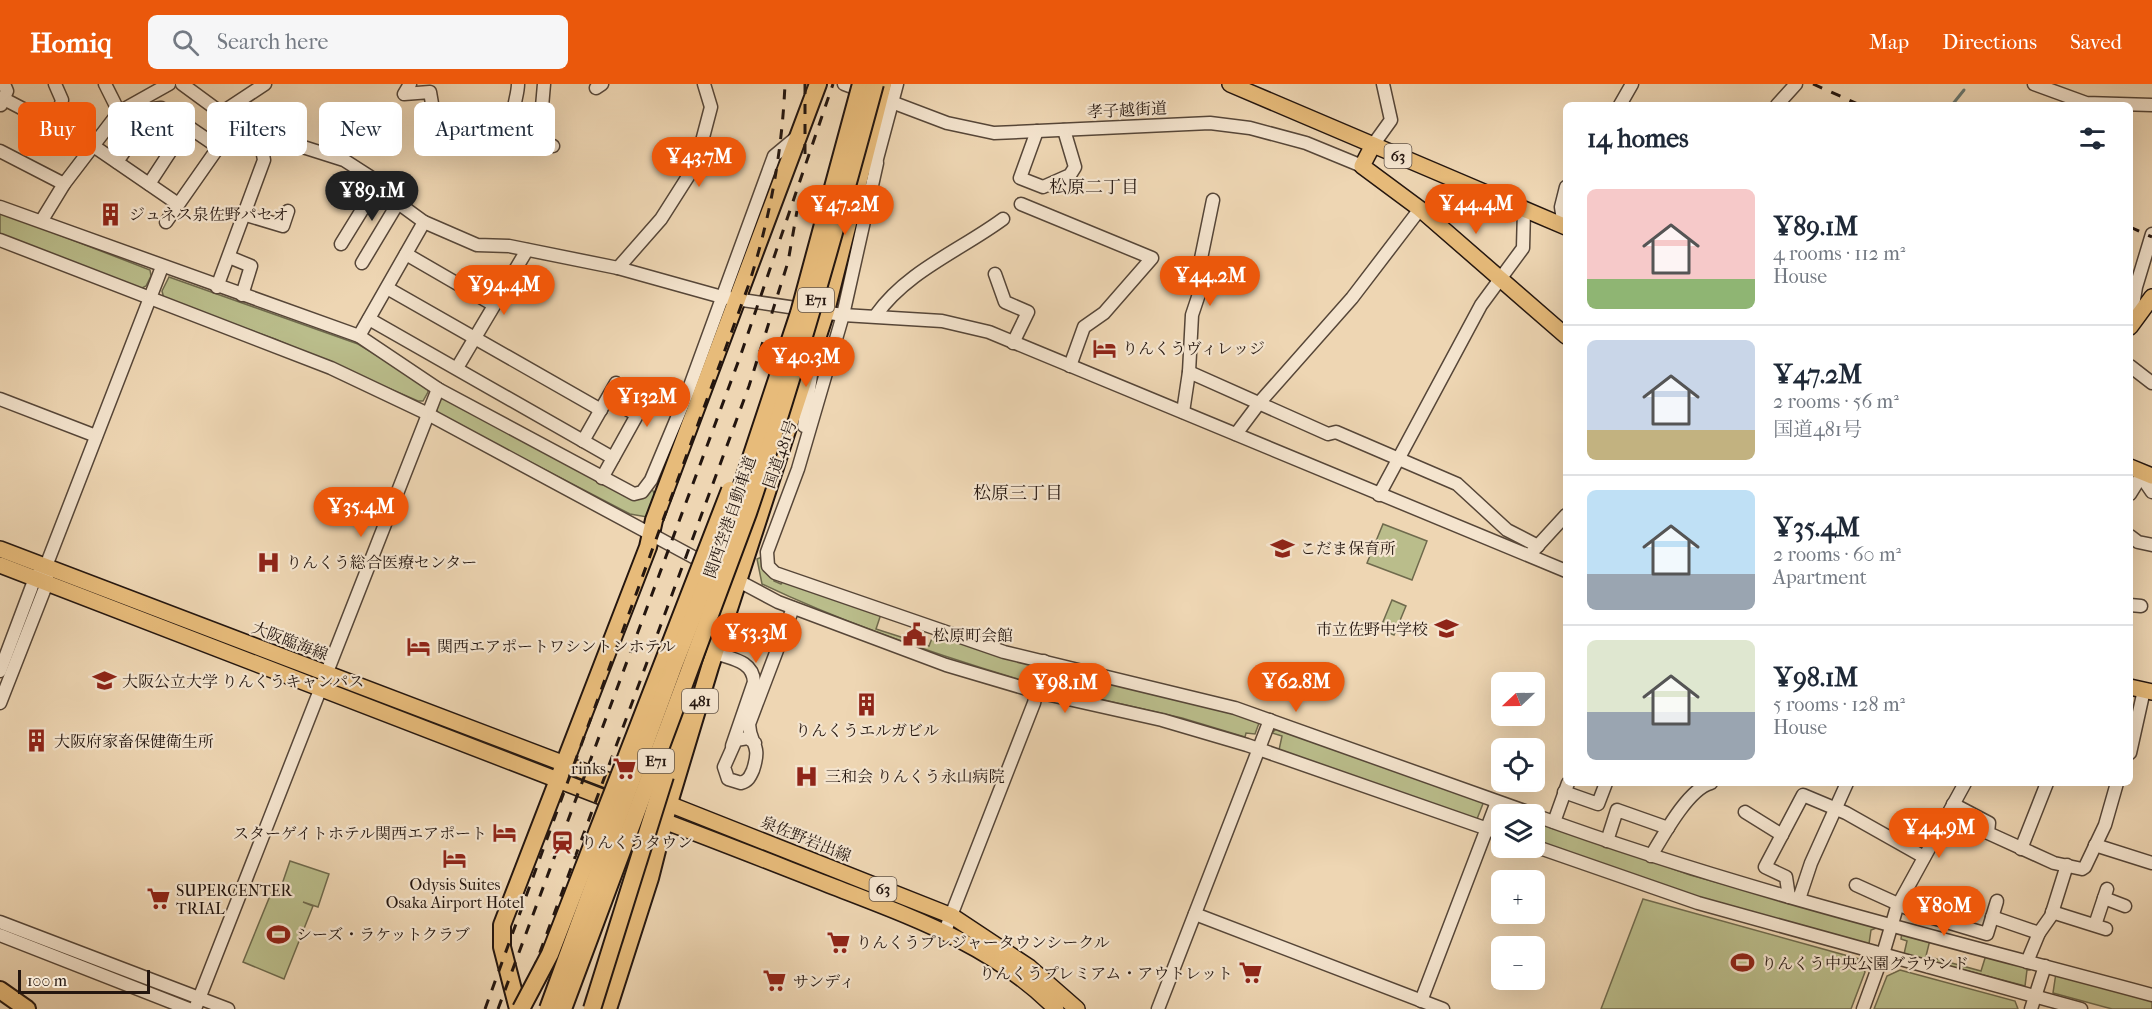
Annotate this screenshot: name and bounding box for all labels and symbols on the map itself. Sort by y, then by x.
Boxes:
street label: 孝子越街道 [1087,98,1167,122]
pin: ¥43.7M [650,137,748,188]
road number: 63 [1384,144,1412,168]
pin: ¥89.1M [323,171,421,222]
district label: 松原二丁目 [1049,177,1139,198]
pin: ¥44.4M [1427,184,1525,235]
pin: ¥47.2M [796,185,894,236]
building icon: ジュネス泉佐野パセオ [98,201,124,227]
place label: ジュネス泉佐野パセオ [129,205,289,224]
pin: ¥44.2M [1161,256,1259,307]
pin: ¥94.4M [455,265,553,316]
road number: E71 [798,288,834,312]
hotel icon: りんくうヴィレッジ [1091,335,1117,361]
pin: ¥40.3M [757,337,855,388]
place label: りんくうヴィレッジ [1122,339,1265,358]
pin: ¥132M [605,377,689,428]
street label: 国道481号 [759,417,801,491]
street label: 関西空港自動車道 [700,453,760,581]
district label: 松原三丁目 [973,483,1063,504]
pin: ¥35.4M [312,487,410,538]
school or university icon: こだま保育所 [1269,535,1295,561]
place label: こだま保育所 [1300,539,1396,558]
hospital icon: りんくう総合医療センター [255,549,281,575]
place label: りんくう総合医療センター [286,553,477,572]
pin: ¥53.3M [707,613,805,664]
school or university icon: 市立佐野中学校 [1433,616,1459,642]
street label: 大阪臨海線 [249,618,331,664]
place label: 市立佐野中学校 [1316,620,1428,639]
public building icon: 松原町会館 [902,622,928,648]
place label: 松原町会館 [933,626,1013,645]
hotel icon: 関西エアポートワシントンホテル [406,633,432,659]
place label: 関西エアポートワシントンホテル [437,637,676,656]
pin: ¥62.8M [1247,662,1345,713]
pin: ¥98.1M [1016,663,1114,714]
school or university icon: 大阪公立大学 りんくうキャンパス [91,668,117,694]
place label: 大阪公立大学 りんくうキャンパス [122,672,364,691]
north arrow [1491,672,1545,726]
road number: 481 [682,689,718,713]
building icon: りんくうエルガビル [854,692,880,718]
place label: りんくうエルガビル [795,721,939,740]
building icon: 大阪府家畜保健衛生所 [23,728,49,754]
place label: 大阪府家畜保健衛生所 [54,732,214,751]
road number: E71 [638,749,674,773]
supermarket icon: rinks [611,755,637,781]
place label: rinks [571,759,606,778]
hospital icon: 三和会 りんくう永山病院 [794,763,820,789]
place label: 三和会 りんくう永山病院 [825,767,1004,786]
pin: ¥44.9M [1890,808,1988,859]
street label: 泉佐野岩出線 [758,812,854,866]
hotel icon: スターゲイトホテル関西エアポート [492,820,518,846]
place label: スターゲイトホテル関西エアポート [233,824,487,843]
station icon: りんくうタウン [550,829,576,855]
place label: りんくうタウン [581,833,693,852]
hotel icon: Odysis Suites Osaka Airport Hotel [442,846,468,872]
place label: Odysis Suites Osaka Airport Hotel [386,875,525,912]
road number: 63 [870,877,896,901]
place label: SUPERCENTER TRIAL [176,881,293,918]
supermarket icon: SUPERCENTER TRIAL [145,886,171,912]
pin: ¥80M [1908,886,1980,937]
sports icon: シーズ・ラケットクラブ [265,921,291,947]
place label: シーズ・ラケットクラブ [296,925,470,944]
supermarket icon: りんくうプレジャータウンシークル [825,929,851,955]
place label: りんくうプレジャータウンシークル [856,933,1110,952]
sports icon: りんくう中央公園グラウンド [1730,950,1756,976]
place label: りんくう中央公園グラウンド [1761,954,1969,973]
supermarket icon: りんくうプレミアム・アウトレット [1238,960,1264,986]
place label: りんくうプレミアム・アウトレット [979,964,1233,983]
scale bar [18,967,150,994]
supermarket icon: サンディ [762,968,788,994]
place label: サンディ [793,972,855,991]

